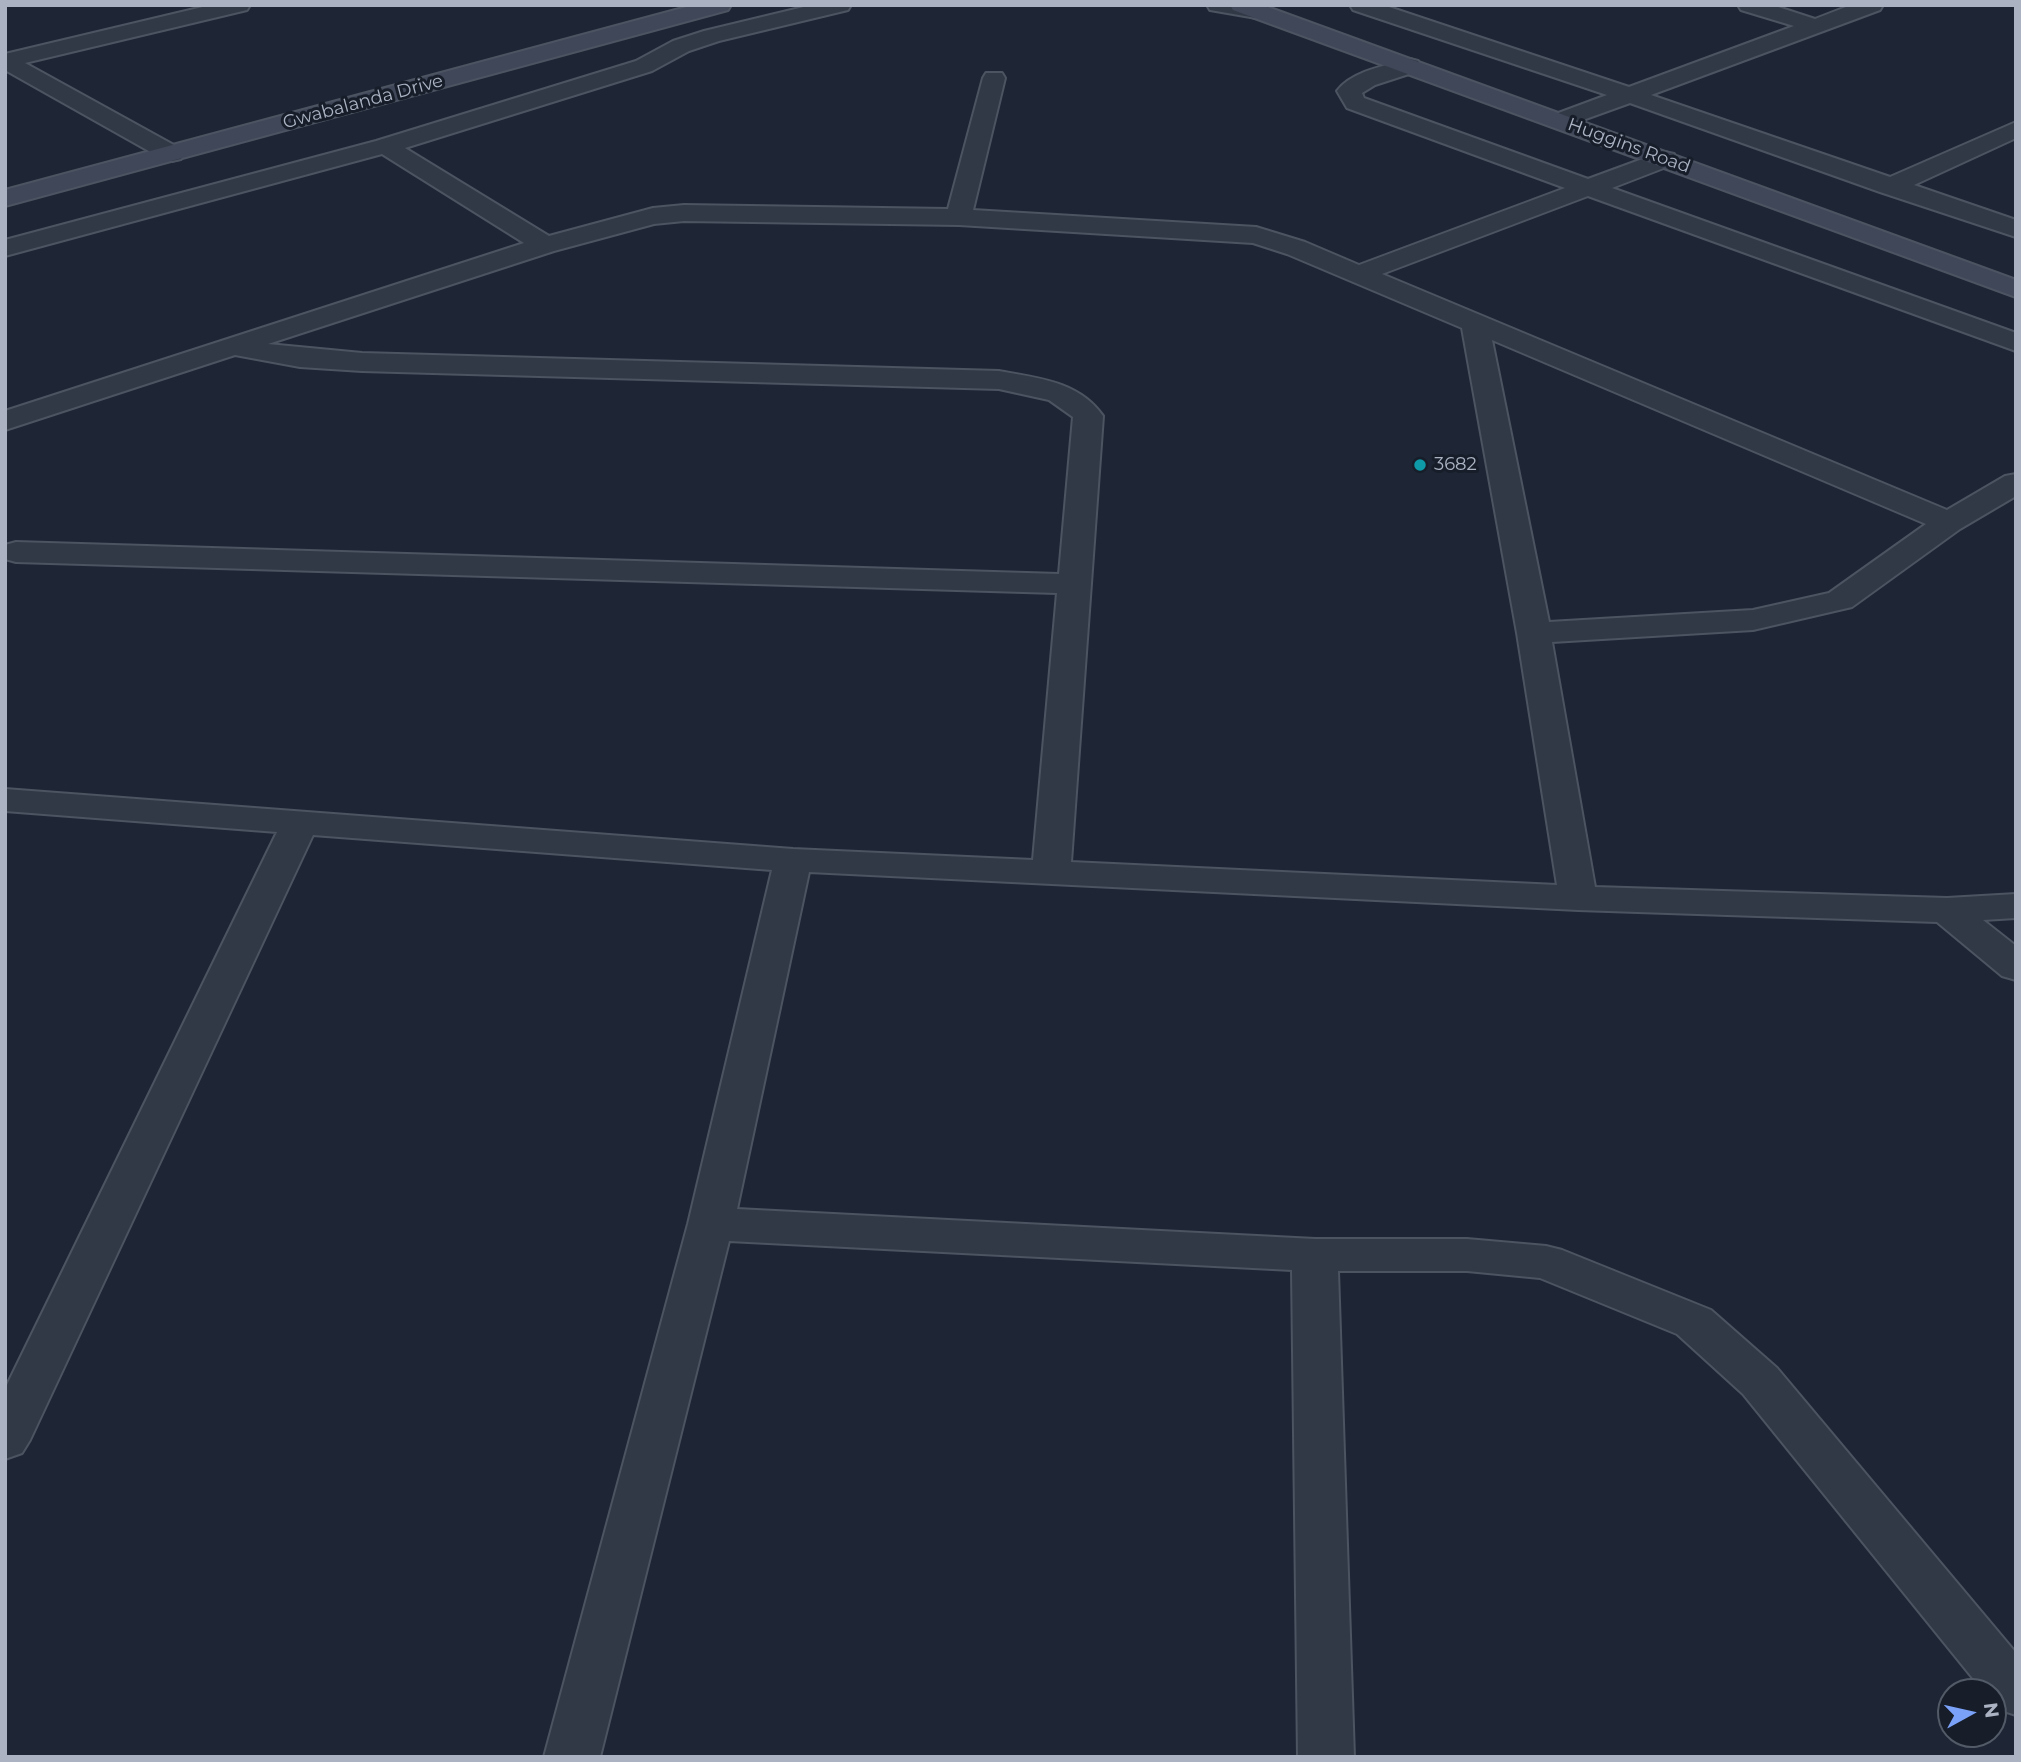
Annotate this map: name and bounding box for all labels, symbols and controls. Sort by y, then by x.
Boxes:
street label: Gwabalanda Drive [280,70,446,134]
street label: Huggins Road [1565,114,1693,178]
place label: 3682 [1434,454,1477,476]
marker: 3682 [1412,457,1428,473]
north arrow [1937,1678,2007,1748]
text: N [1979,1701,2004,1719]

